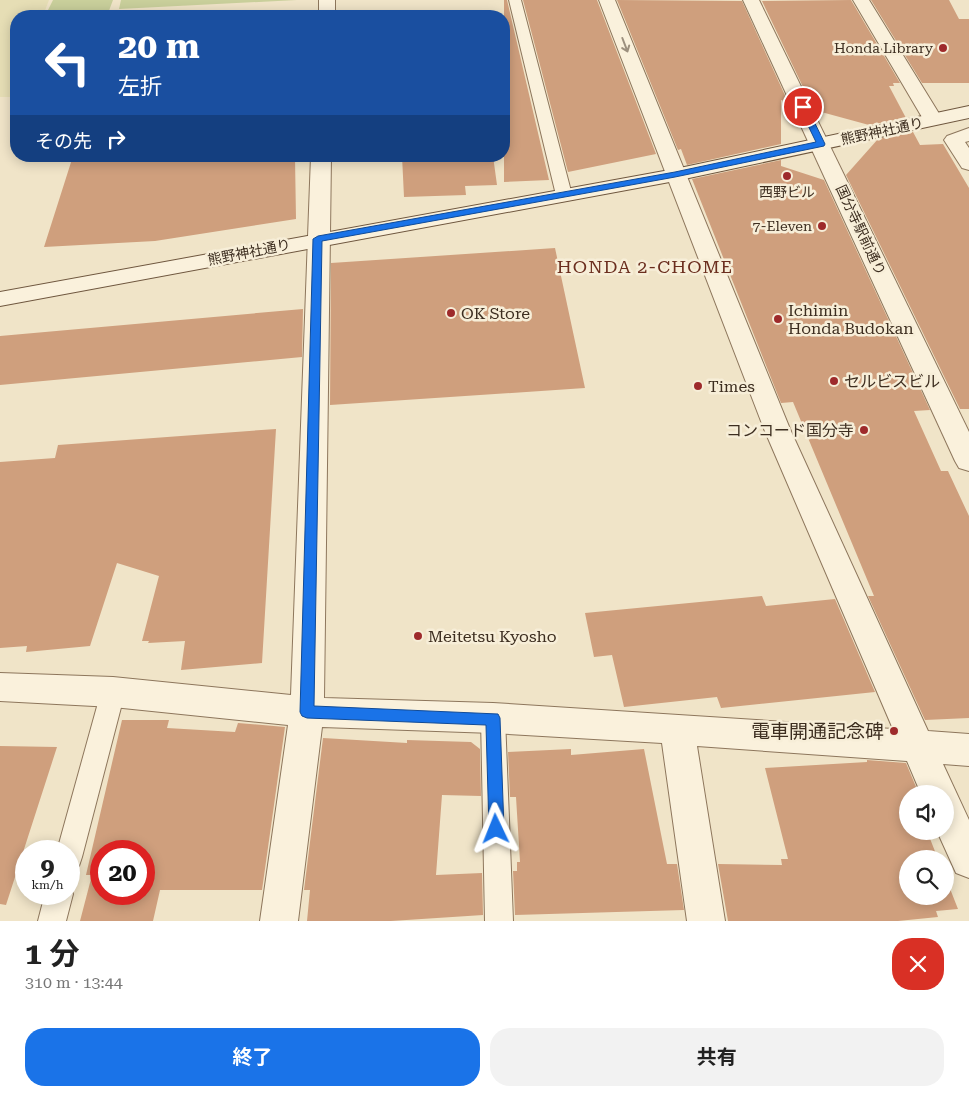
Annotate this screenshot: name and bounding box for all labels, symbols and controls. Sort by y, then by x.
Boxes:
text: 20 m [118,26,200,67]
icon: left [35,30,100,95]
one-way arrow [621,37,630,53]
place label: Honda Library [834,40,934,56]
marker: Honda Library [937,42,949,54]
text: 左折 [118,74,162,99]
pin [782,86,824,128]
icon: arrive [789,93,817,121]
street label: 熊野神社通り [839,114,925,148]
icon: right [102,125,130,153]
text: その先 [35,130,92,153]
marker: 西野ビル [781,170,793,182]
street label: 国分寺駅前通り [833,182,889,278]
place label: 西野ビル [759,184,815,200]
place label: 7-Eleven [753,218,812,234]
marker: 7-Eleven [816,220,828,232]
street label: 熊野神社通り [206,236,292,268]
district label: HONDA 2-CHOME [557,256,733,277]
place label: Ichimin Honda Budokan [788,301,913,338]
place label: OK Store [461,304,530,323]
marker: OK Store [445,307,457,319]
marker: Ichimin Honda Budokan [772,313,784,325]
place label: セルビスビル [844,372,940,391]
marker: セルビスビル [828,375,840,387]
place label: Times [708,377,755,396]
marker: Times [692,380,704,392]
place label: コンコード国分寺 [726,421,854,440]
marker: コンコード国分寺 [858,424,870,436]
place label: Meitetsu Kyosho [428,627,557,646]
marker: Meitetsu Kyosho [412,630,424,642]
place label: 電車開通記念碑 [751,720,884,743]
marker: 電車開通記念碑 [888,725,900,737]
map controls [899,785,954,905]
button: sound [899,785,954,840]
position arrow [469,802,521,854]
speed limit sign: 20 [90,840,155,905]
button: search [899,850,954,905]
text: 9 [40,852,55,881]
text: km/h [31,878,64,892]
text: 1 分 [25,936,79,971]
button: close [892,938,944,990]
text: 310 m · 13:44 [25,973,123,992]
button: 終了 [25,1028,480,1086]
button: 共有 [490,1028,944,1086]

